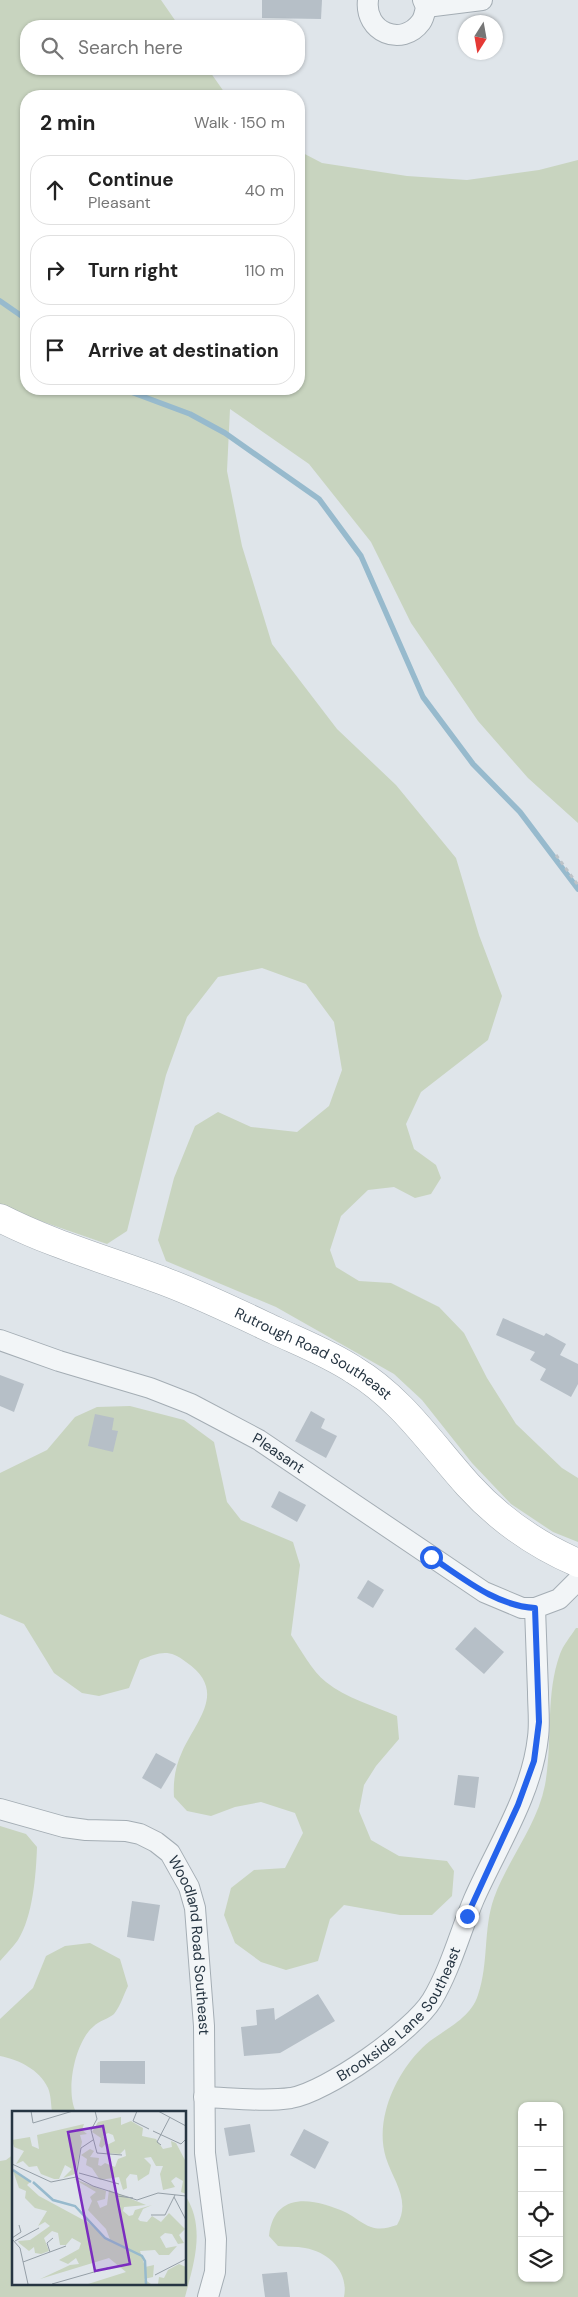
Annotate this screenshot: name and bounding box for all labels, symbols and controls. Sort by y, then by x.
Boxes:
north arrow [458,15,503,60]
search box [20,20,305,75]
icon: search [38,34,66,62]
text: Search here [78,35,183,60]
text: 2 min [40,109,96,137]
text: Walk · 150 m [194,112,285,133]
text: Continue [88,167,174,192]
icon: ahead [41,176,69,204]
text: 40 m [245,180,284,201]
text: Pleasant [88,192,151,213]
icon: right [41,256,69,284]
text: Turn right [88,258,178,283]
text: 110 m [245,260,284,281]
icon: arrive [41,336,69,364]
text: Arrive at destination [88,338,279,363]
street label: Rutrough Road Southeast [231,1303,396,1404]
street label: Pleasant [249,1428,309,1478]
route start [420,1546,443,1569]
street label: Woodland Road Southeast [163,1852,214,2035]
route end [456,1905,479,1928]
street label: Brookside Lane Southeast [333,1944,465,2086]
map controls [518,2102,563,2282]
button: + [518,2102,563,2147]
inset map [12,2111,186,2284]
button: − [518,2147,563,2192]
button: locate [518,2192,563,2237]
button: layers [518,2237,563,2282]

